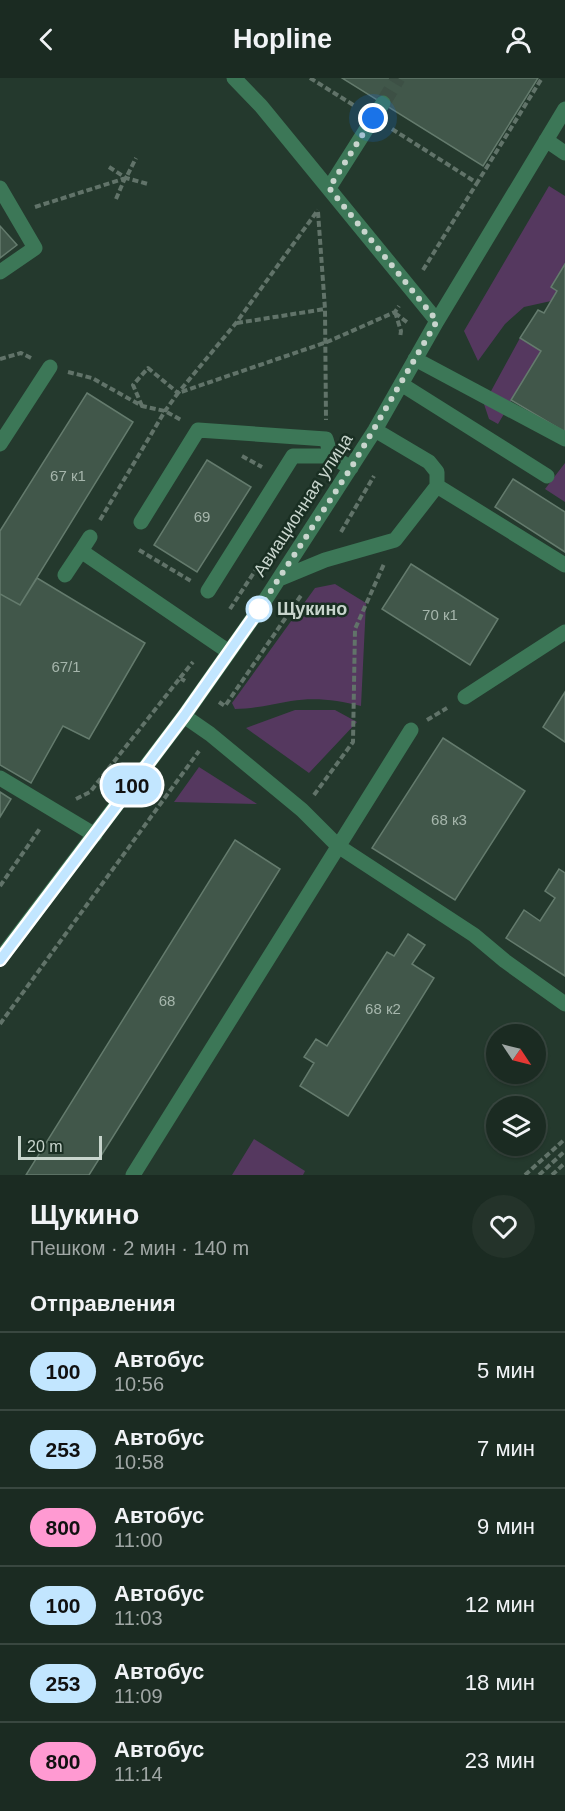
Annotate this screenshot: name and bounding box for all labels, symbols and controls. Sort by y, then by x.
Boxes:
icon: back [30,23,63,56]
icon: person [502,23,535,56]
text: Hopline [233,24,332,54]
your location [358,103,388,133]
street label: Авиационная улица [249,429,357,580]
house number: 67 к1 [50,467,86,484]
house number: 69 [194,508,210,525]
marker: Щукино [246,596,272,622]
place label: Щукино [277,599,347,619]
house number: 70 к1 [422,606,458,623]
house number: 67/1 [51,658,81,675]
line badge: 100 [98,766,166,804]
text: 100 [114,774,150,797]
house number: 68 к3 [431,811,467,828]
house number: 68 [159,992,175,1009]
house number: 68 к2 [365,1000,401,1017]
north arrow [486,1024,546,1084]
map controls [486,1024,546,1156]
button: layers [486,1096,546,1156]
scale bar [18,1133,102,1160]
text: 20 m [27,1138,63,1155]
button: heart [472,1195,535,1258]
text: Щукино [30,1199,139,1230]
text: Пешком · 2 мин · 140 m [30,1237,249,1259]
text: Отправления [30,1291,176,1316]
text: Автобус [114,1347,204,1372]
text: 5 мин [477,1358,535,1383]
text: 100 [45,1360,81,1383]
text: 10:56 [114,1373,164,1395]
text: Автобус [114,1425,204,1450]
text: 7 мин [477,1436,535,1461]
text: 253 [45,1438,81,1461]
text: 10:58 [114,1451,164,1473]
text: Автобус [114,1503,204,1528]
text: 9 мин [477,1514,535,1539]
text: 800 [45,1516,81,1539]
text: 11:00 [114,1529,163,1551]
text: Автобус [114,1581,204,1606]
text: 12 мин [465,1592,535,1617]
text: 100 [45,1594,81,1617]
text: 11:03 [114,1607,163,1629]
text: Автобус [114,1659,204,1684]
text: 18 мин [465,1670,535,1695]
text: 253 [45,1672,81,1695]
text: 11:09 [114,1685,163,1707]
text: Автобус [114,1737,204,1762]
text: 23 мин [465,1748,535,1773]
text: 800 [45,1750,81,1773]
text: 11:14 [114,1763,163,1785]

